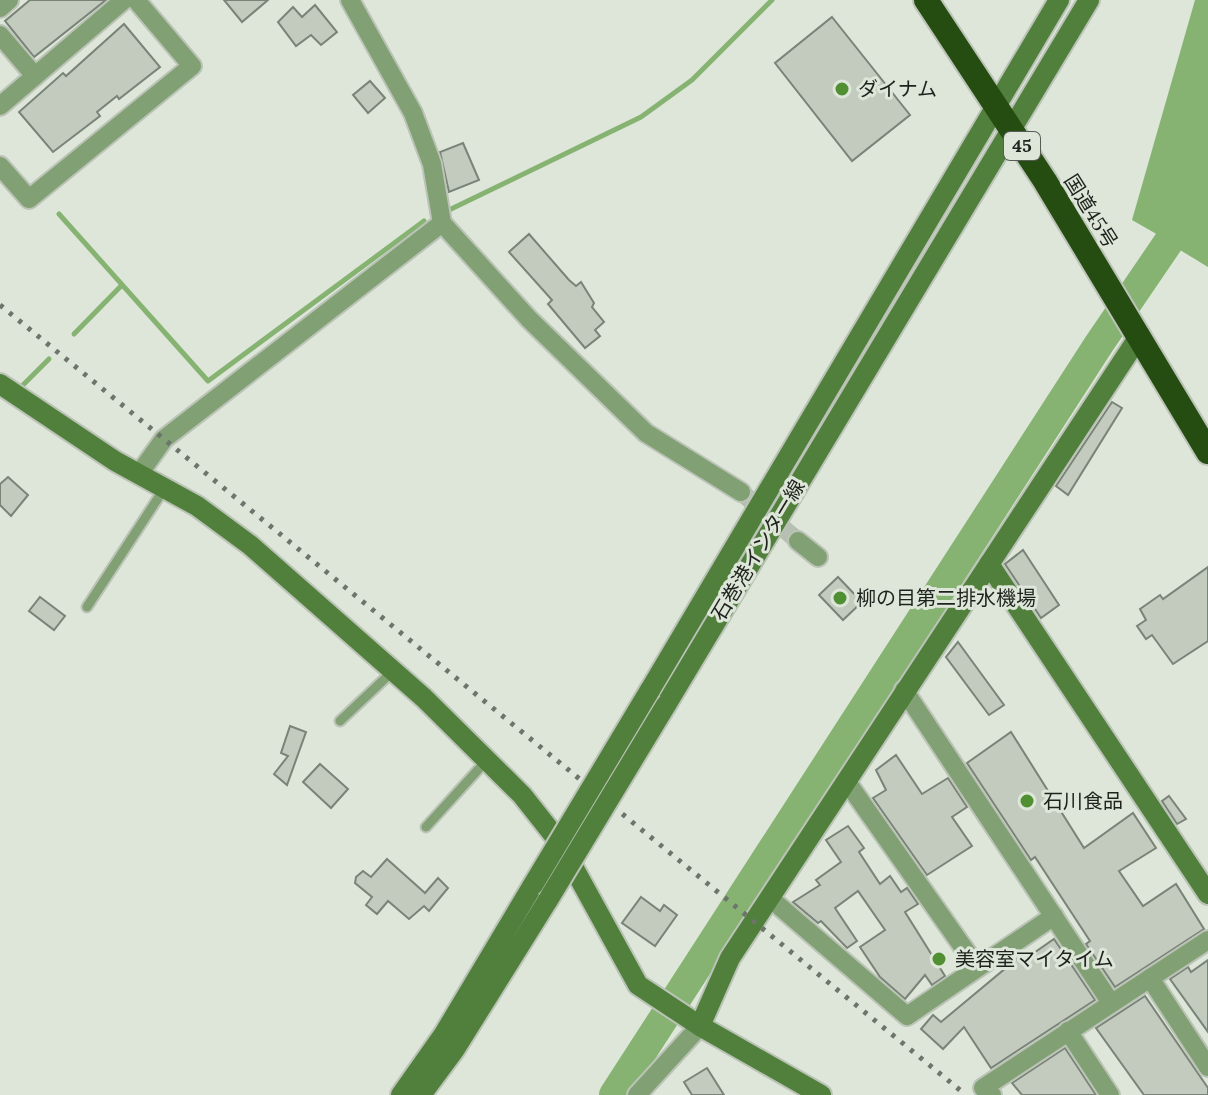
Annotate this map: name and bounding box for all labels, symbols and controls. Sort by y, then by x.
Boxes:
place label: ダイナム [858,76,937,101]
marker: ダイナム [833,80,851,98]
road number: 45 [1004,132,1040,160]
street label: 国道45号 [1059,169,1124,252]
street label: 石巻港インター線 [706,475,809,625]
place label: 柳の目第二排水機場 [856,585,1036,610]
marker: 柳の目第二排水機場 [831,589,849,607]
place label: 石川食品 [1043,788,1123,813]
marker: 石川食品 [1018,792,1036,810]
place label: 美容室マイタイム [955,946,1114,971]
marker: 美容室マイタイム [930,950,948,968]

